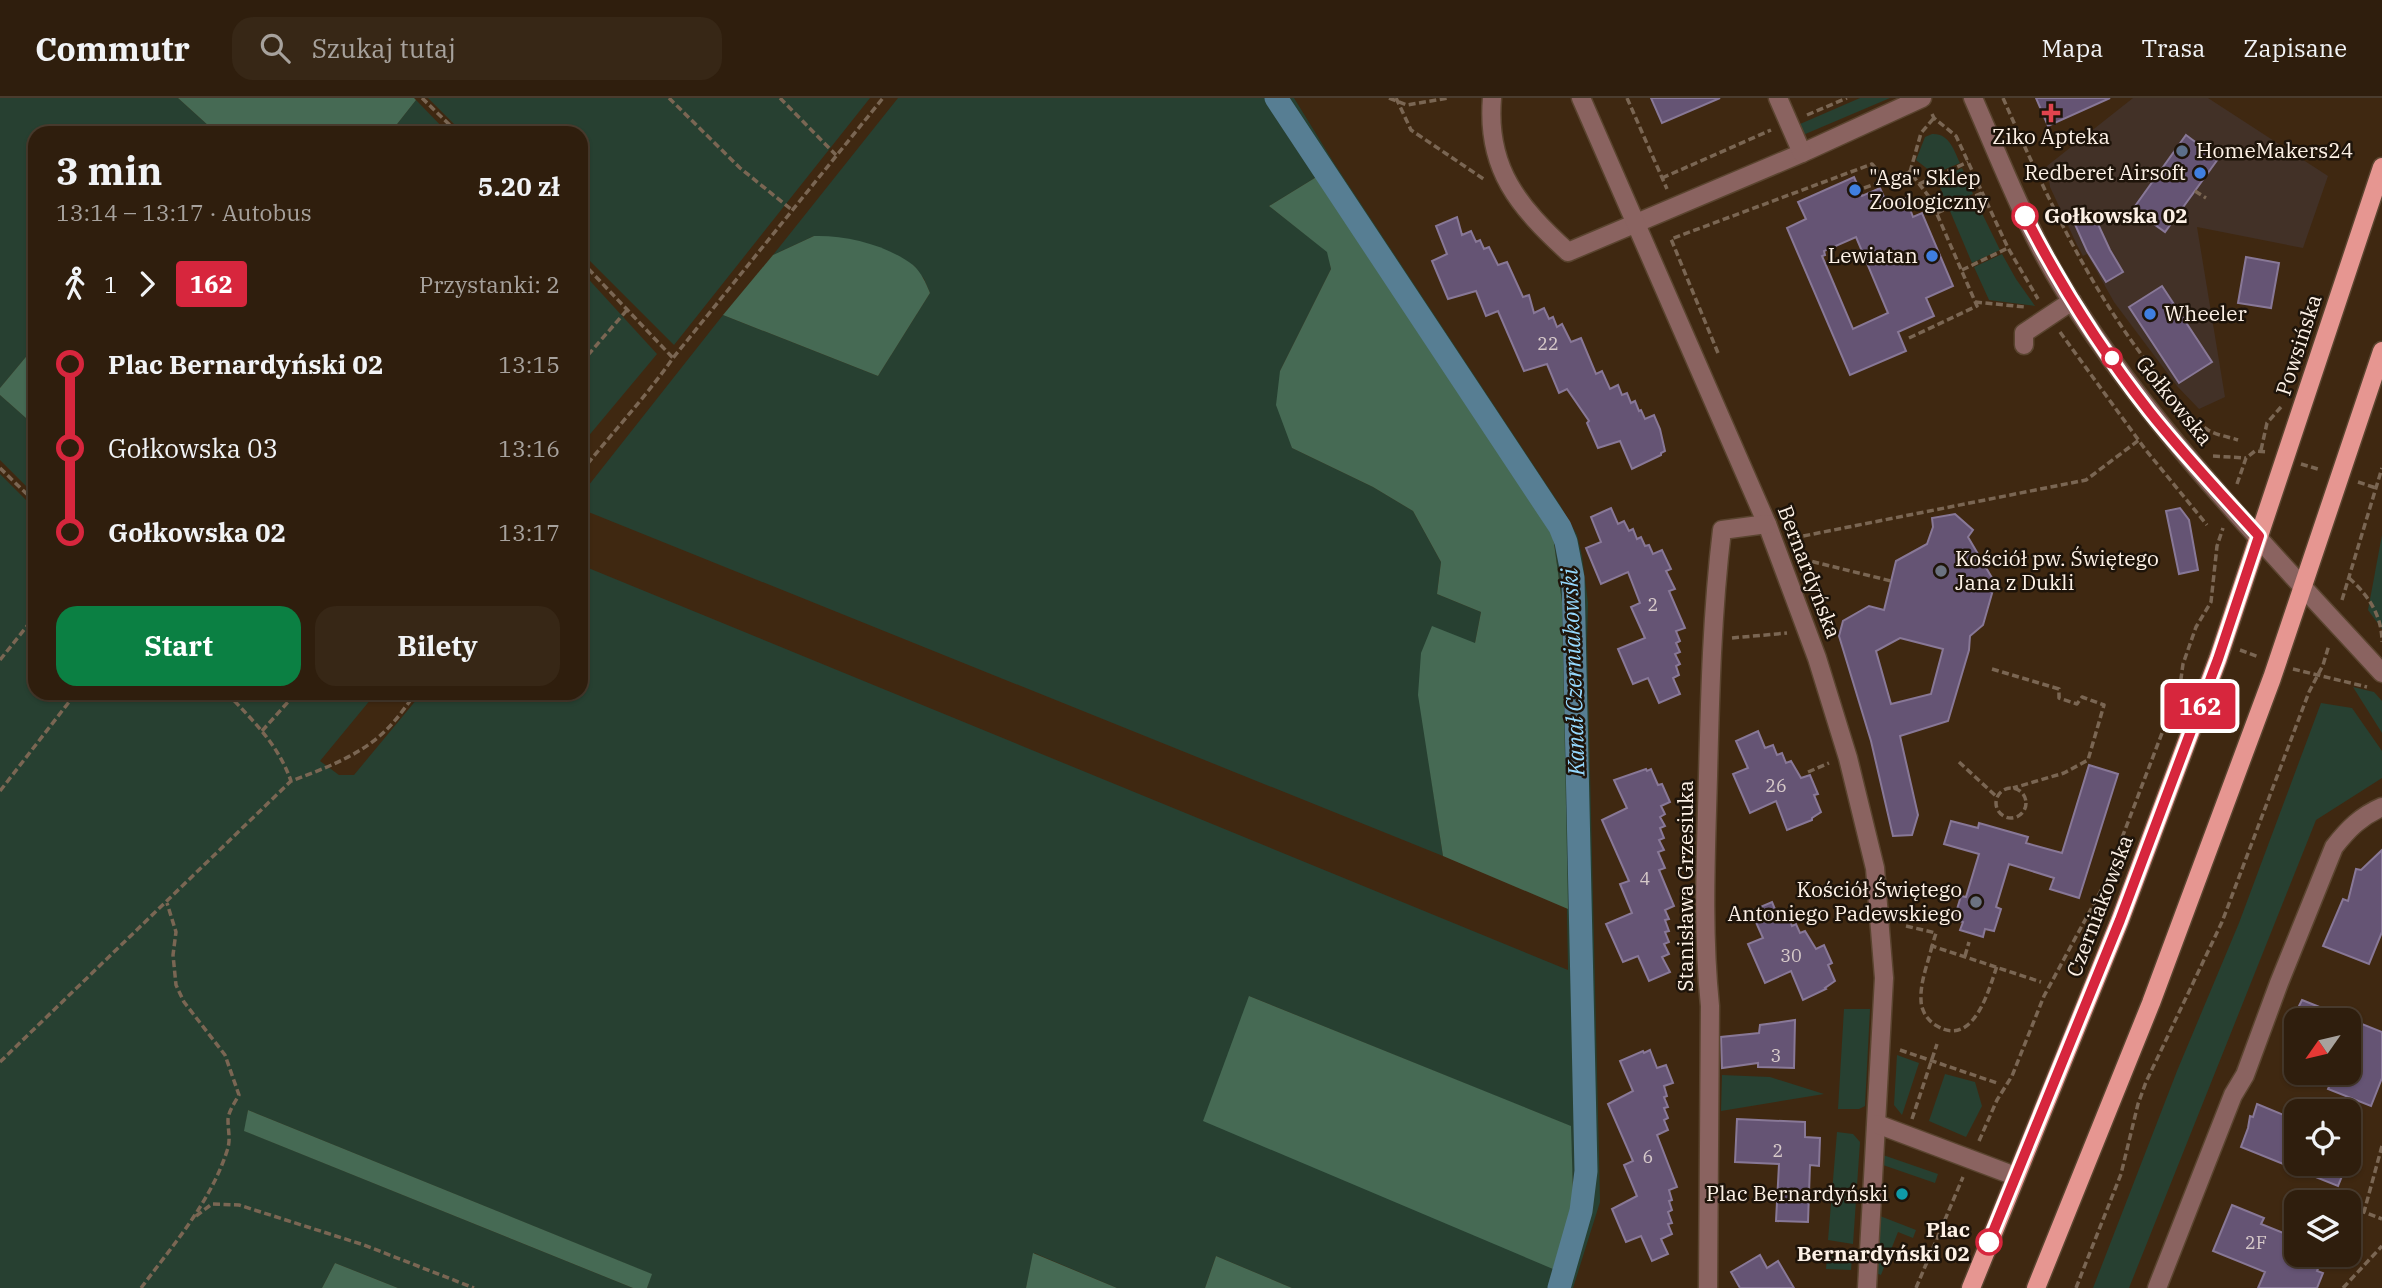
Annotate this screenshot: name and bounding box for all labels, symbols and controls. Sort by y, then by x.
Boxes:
search box [232,17,722,80]
text: Commutr [35,27,190,70]
icon: search [256,29,294,67]
text: Szukaj tutaj [312,31,456,65]
text: Mapa [2041,32,2103,64]
text: Trasa [2141,32,2205,64]
text: Zapisane [2243,32,2347,64]
marker: Ziko Apteka [2043,105,2059,121]
place label: Ziko Apteka [1992,122,2110,150]
place label: HomeMakers24 [2196,136,2353,164]
marker: HomeMakers24 [2174,143,2190,159]
text: 3 min [56,146,162,195]
place label: Redberet Airsoft [2024,158,2186,186]
place label: "Aga" Sklep Zoologiczny [1869,163,1989,215]
marker: Redberet Airsoft [2192,165,2208,181]
text: 5.20 zł [478,169,560,203]
marker: "Aga" Sklep Zoologiczny [1847,182,1863,198]
text: 13:14 – 13:17 · Autobus [56,197,312,227]
place label: Gołkowska 02 [2044,201,2188,229]
marker: Gołkowska 02 [2012,203,2038,229]
place label: Lewiatan [1828,241,1918,269]
marker: Lewiatan [1924,248,1940,264]
icon: walk [56,265,94,303]
icon: forward [128,265,166,303]
text: 162 [190,268,233,300]
text: 1 [104,269,118,299]
text: Przystanki: 2 [419,269,560,299]
street label: Powsińska [2269,290,2328,399]
place label: Wheeler [2164,299,2247,327]
marker: Wheeler [2142,306,2158,322]
house number: 22 [1537,332,1559,355]
text: Plac Bernardyński 02 [108,347,384,381]
unlabelled marker [2102,348,2122,368]
text: 13:15 [498,349,560,379]
street label: Gołkowska [2130,350,2219,451]
text: Gołkowska 03 [108,431,278,465]
text: 13:16 [498,433,560,463]
street label: Bernardyńska [1772,501,1848,642]
text: Gołkowska 02 [108,515,286,549]
text: 13:17 [498,517,560,547]
place label: Kościół pw. Świętego Jana z Dukli [1955,544,2159,596]
marker: Kościół pw. Świętego Jana z Dukli [1933,563,1949,579]
water label: Kanał Czerniakowski [1553,568,1591,777]
house number: 2 [1648,593,1658,616]
button: Start [56,606,301,686]
button: Bilety [315,606,560,686]
line badge: 162 [2160,683,2240,729]
text: 162 [2178,690,2222,722]
house number: 26 [1765,774,1787,797]
street label: Stanisława Grzesiuka [1671,780,1699,992]
street label: Czerniakowska [2059,831,2139,981]
house number: 4 [1640,867,1650,890]
place label: Kościół Świętego Antoniego Padewskiego [1728,875,1962,927]
marker: Kościół Świętego Antoniego Padewskiego [1968,894,1984,910]
house number: 30 [1780,944,1802,967]
north arrow [2284,1008,2361,1085]
map controls [2284,1008,2361,1267]
house number: 3 [1771,1044,1781,1067]
button: locate [2284,1099,2361,1176]
house number: 2 [1773,1139,1783,1162]
house number: 6 [1643,1145,1653,1168]
place label: Plac Bernardyński [1706,1179,1888,1207]
marker: Plac Bernardyński [1894,1186,1910,1202]
button: layers [2284,1190,2361,1267]
place label: Plac Bernardyński 02 [1797,1215,1970,1267]
marker: Plac Bernardyński 02 [1976,1229,2002,1255]
house number: 2F [2245,1231,2267,1254]

